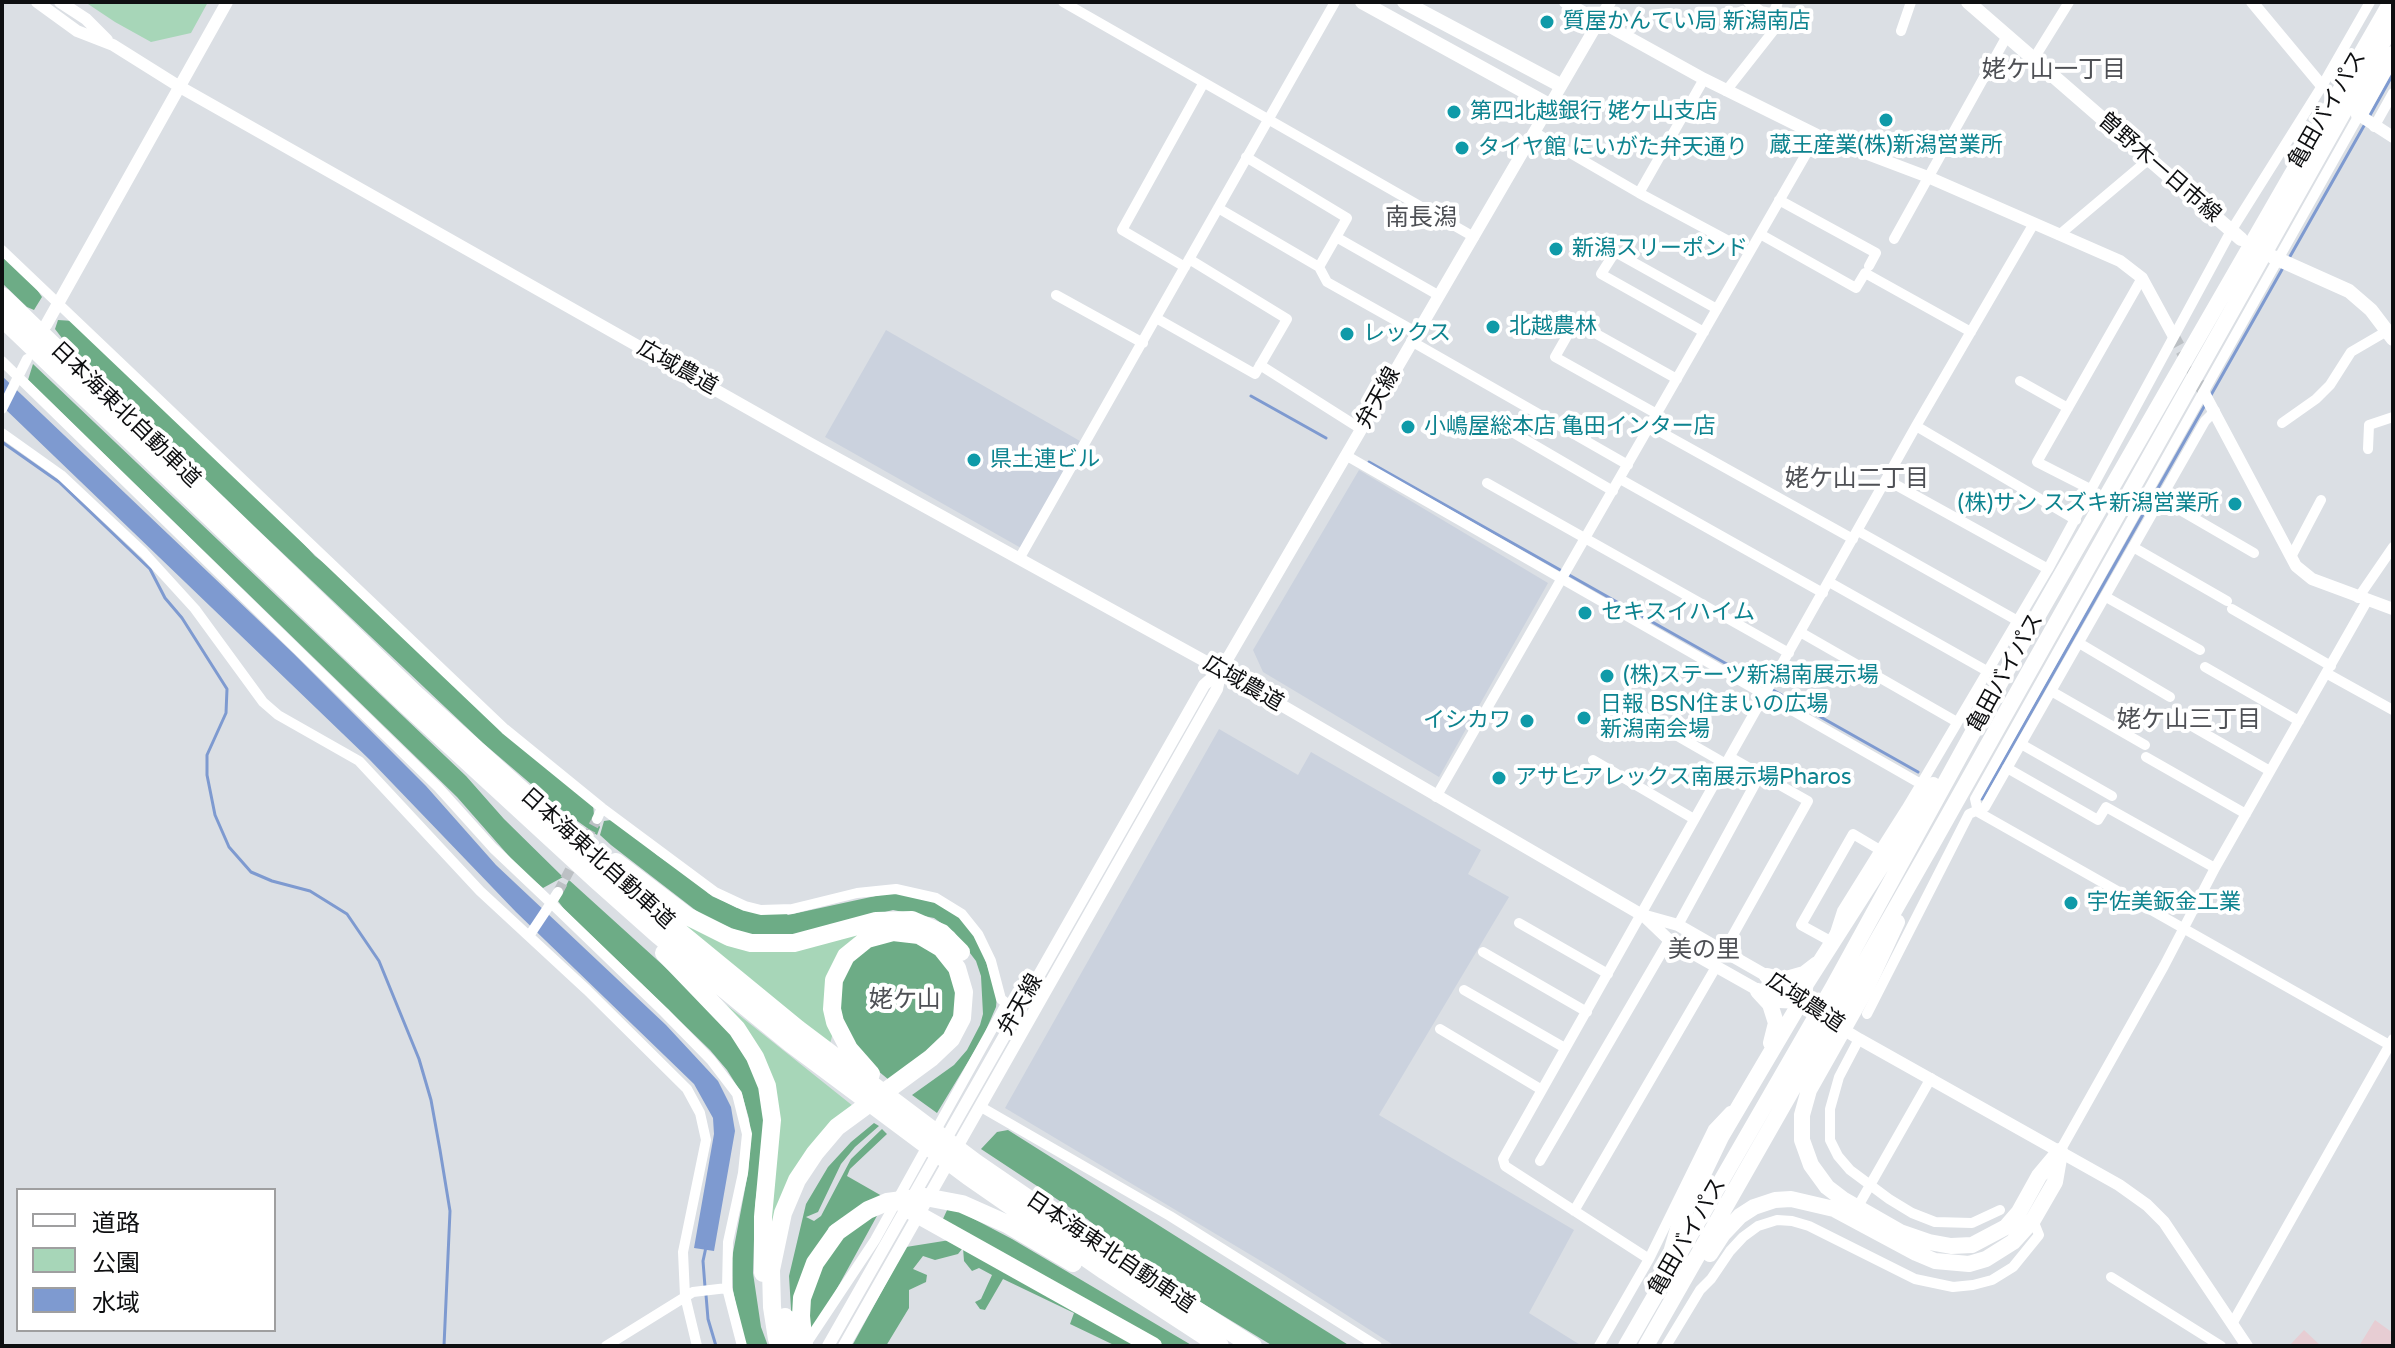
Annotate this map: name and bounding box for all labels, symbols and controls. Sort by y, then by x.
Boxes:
place label: 質屋かんてい局 新潟南店 [1563,9,1811,35]
marker: 質屋かんてい局 新潟南店 [1538,13,1556,31]
street label: 亀田バイパス [2284,46,2372,174]
district label: 姥ケ山一丁目 [1982,57,2126,85]
place label: 第四北越銀行 姥ケ山支店 [1470,99,1718,125]
marker: 第四北越銀行 姥ケ山支店 [1445,103,1463,121]
street label: 曽野木一日市線 [2092,108,2226,228]
marker: 蔵王産業(株)新潟営業所 [1877,111,1895,129]
place label: 蔵王産業(株)新潟営業所 [1769,133,2003,159]
place label: タイヤ館 にいがた弁天通り [1478,135,1748,161]
marker: タイヤ館 にいがた弁天通り [1453,139,1471,157]
district label: 南長潟 [1385,205,1457,233]
place label: 新潟スリーポンド [1572,236,1748,262]
marker: 新潟スリーポンド [1547,240,1565,258]
place label: 北越農林 [1509,314,1597,340]
marker: 北越農林 [1484,318,1502,336]
place label: レックス [1363,321,1451,347]
marker: レックス [1338,325,1356,343]
street label: 広域農道 [632,335,722,401]
street label: 日本海東北自動車道 [45,337,205,493]
street label: 弁天線 [1351,363,1407,433]
place label: 小嶋屋総本店 亀田インター店 [1424,414,1716,440]
marker: 小嶋屋総本店 亀田インター店 [1399,418,1417,436]
place label: 県土連ビル [990,447,1100,473]
marker: 県土連ビル [965,451,983,469]
district label: 姥ケ山二丁目 [1785,466,1929,494]
place label: (株)サン スズキ新潟営業所 [1958,491,2219,517]
marker: (株)サン スズキ新潟営業所 [2226,495,2244,513]
place label: セキスイハイム [1601,600,1755,626]
marker: セキスイハイム [1576,604,1594,622]
street label: 亀田バイパス [1962,609,2050,737]
street label: 広域農道 [1198,651,1288,717]
place label: (株)ステーツ新潟南展示場 [1623,663,1879,689]
marker: (株)ステーツ新潟南展示場 [1598,667,1616,685]
place label: 日報 BSN住まいの広場 新潟南会場 [1600,692,1828,744]
district label: 姥ケ山三丁目 [2117,707,2261,735]
place label: イシカワ [1423,708,1511,734]
marker: 日報 BSN住まいの広場 新潟南会場 [1575,709,1593,727]
marker: イシカワ [1518,712,1536,730]
place label: アサヒアレックス南展示場Pharos [1515,765,1851,791]
marker: アサヒアレックス南展示場Pharos [1490,769,1508,787]
street label: 日本海東北自動車道 [515,783,679,935]
place label: 宇佐美鈑金工業 [2087,890,2241,916]
marker: 宇佐美鈑金工業 [2062,894,2080,912]
district label: 美の里 [1668,937,1740,965]
street label: 広域農道 [1761,967,1849,1039]
street label: 弁天線 [993,970,1049,1040]
district label: 姥ケ山 [869,987,941,1015]
street label: 亀田バイパス [1644,1173,1732,1301]
street label: 日本海東北自動車道 [1021,1187,1199,1319]
legend [16,1188,276,1332]
text: 道路 [92,1209,140,1238]
text: 公園 [92,1249,140,1278]
text: 水域 [92,1289,140,1318]

